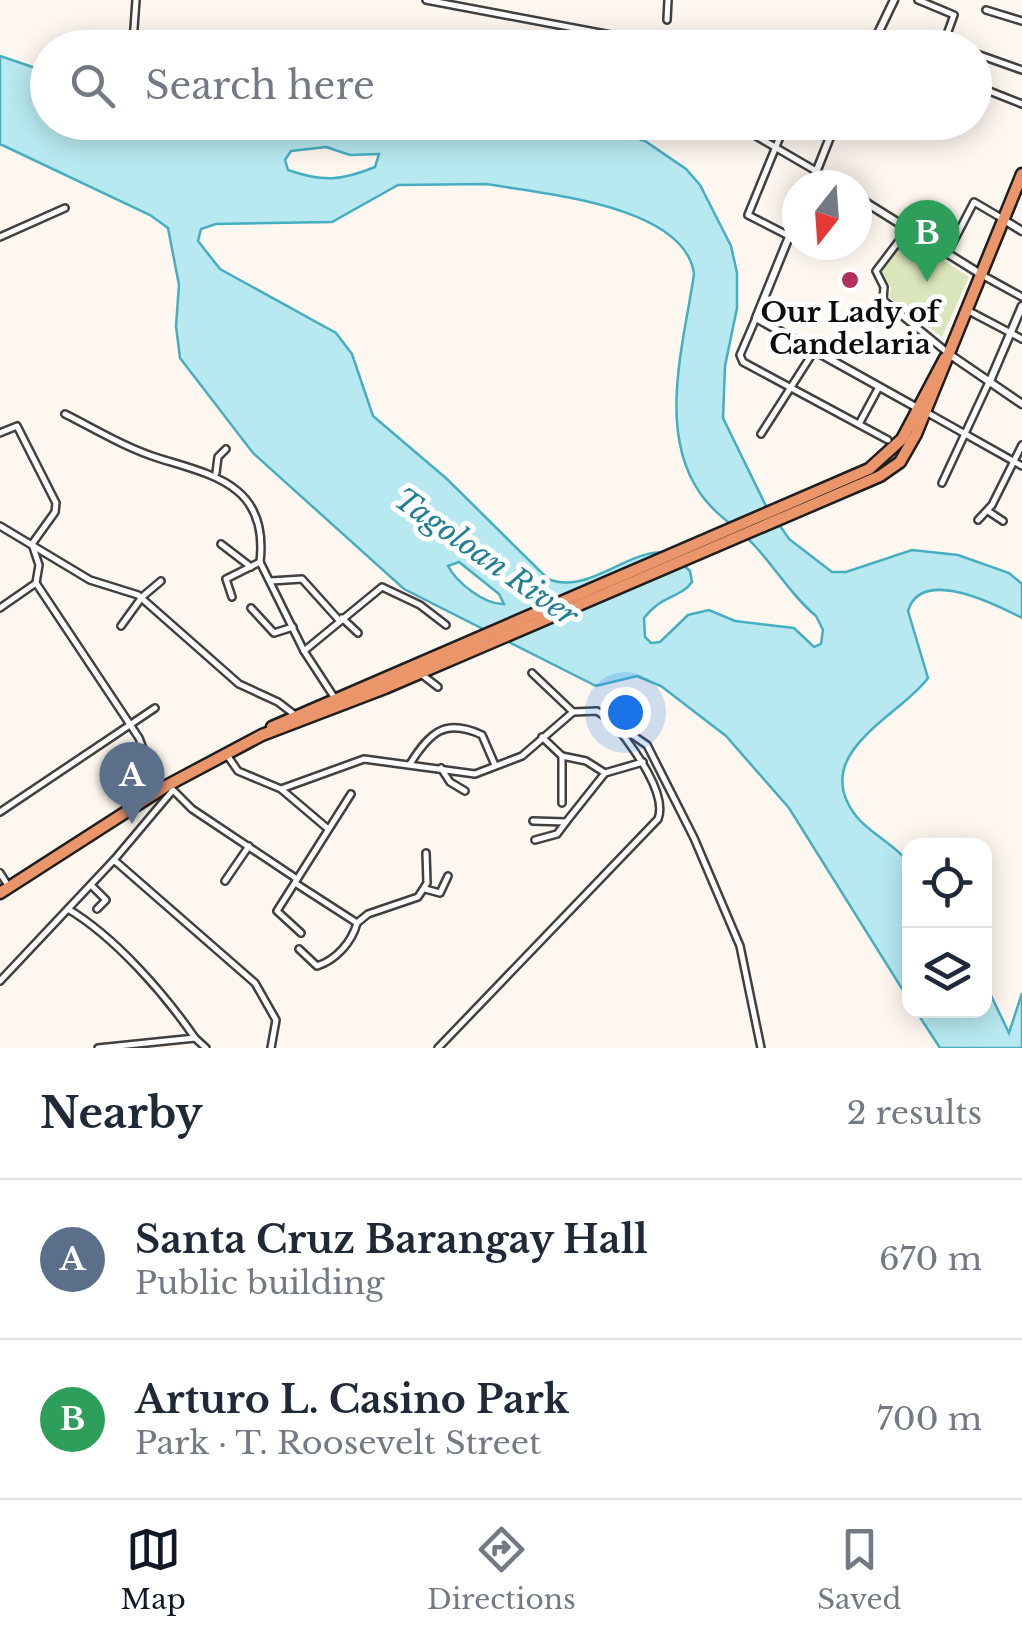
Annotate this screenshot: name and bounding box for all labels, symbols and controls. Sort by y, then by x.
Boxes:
search box [30,30,992,140]
icon: search [65,58,120,113]
text: Search here [145,62,375,109]
north arrow [782,170,872,260]
pin: B [894,200,960,282]
marker: Our Lady of Candelaria [839,269,861,291]
place label: Our Lady of Candelaria [760,295,942,362]
water label: Tagoloan River [387,480,586,635]
your location [600,687,651,738]
pin: A [100,742,164,824]
map controls [902,838,992,1018]
button: locate [902,838,992,928]
button: layers [902,928,992,1018]
text: Nearby [40,1087,203,1139]
text: 2 results [847,1093,982,1133]
text: Santa Cruz Barangay Hall [135,1216,648,1263]
text: A [60,1239,85,1279]
text: 670 m [879,1239,982,1279]
text: Public building [135,1263,384,1303]
text: Arturo L. Casino Park [135,1376,569,1423]
text: B [60,1399,85,1439]
text: 700 m [877,1399,982,1439]
text: Park · T. Roosevelt Street [135,1423,541,1463]
tab: Map [121,1522,186,1617]
tab: Directions [427,1522,576,1617]
tab: Saved [817,1522,901,1617]

